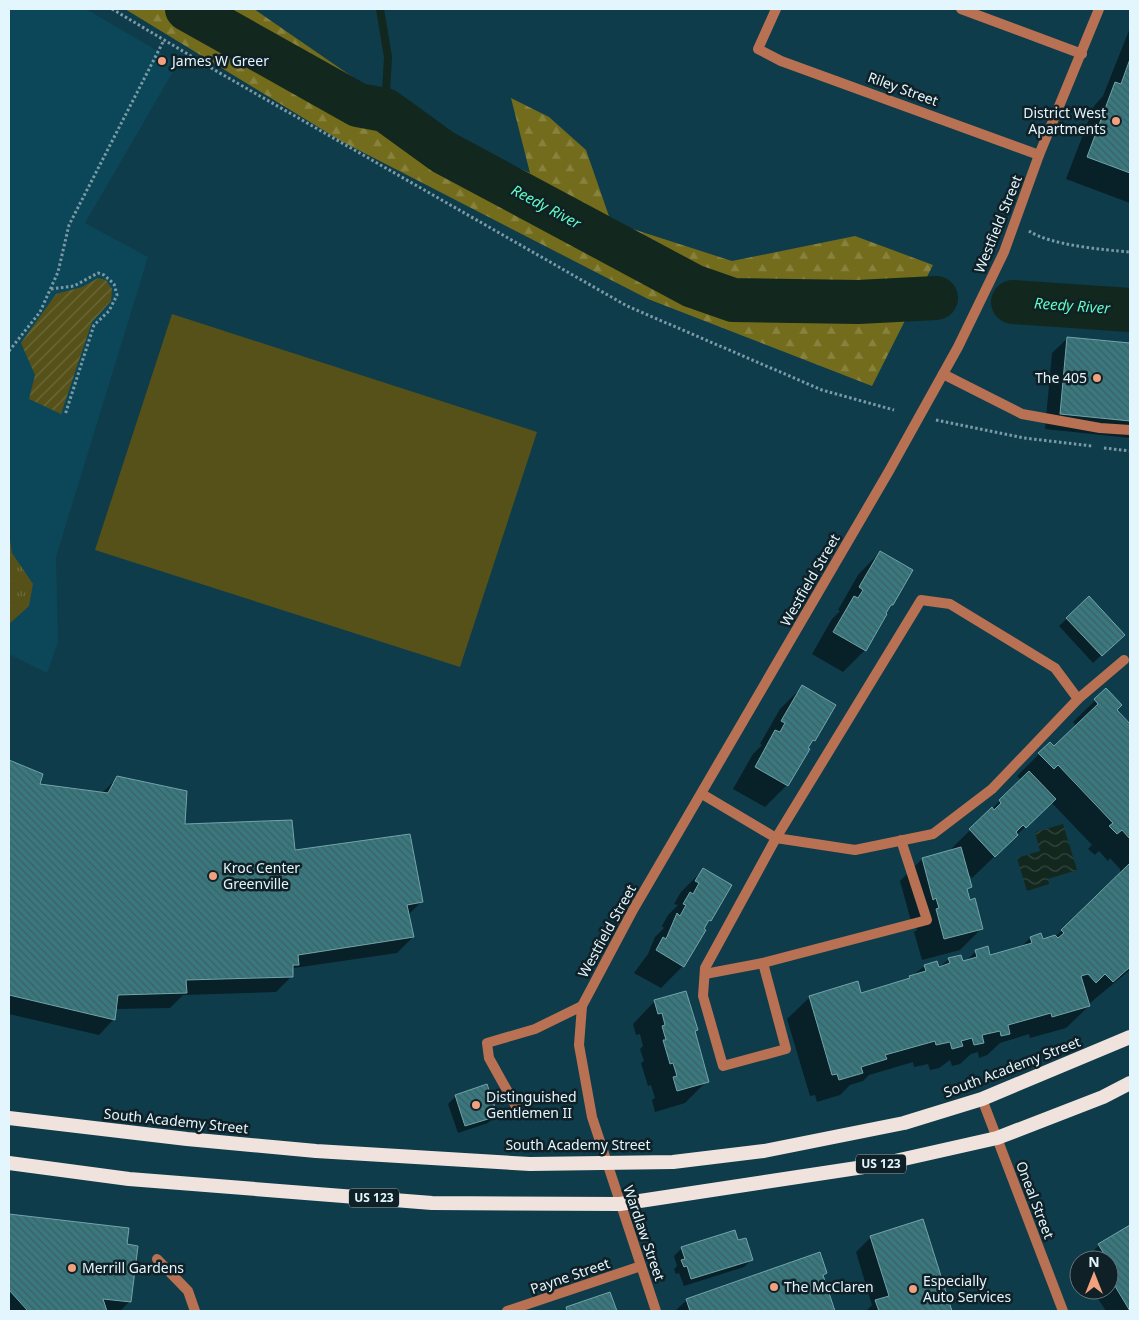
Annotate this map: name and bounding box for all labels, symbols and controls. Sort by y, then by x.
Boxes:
place label: James W Greer [170,51,269,70]
marker: James W Greer [156,55,168,67]
street label: Riley Street [865,67,941,110]
place label: District West Apartments [1023,103,1106,138]
marker: District West Apartments [1110,115,1122,127]
street label: Westfield Street [969,172,1026,275]
water label: Reedy River [508,179,586,233]
water label: Reedy River [1033,292,1112,318]
place label: The 405 [1035,368,1087,387]
marker: The 405 [1091,372,1103,384]
street label: Westfield Street [775,530,844,629]
place label: Kroc Center Greenville [223,858,300,893]
marker: Kroc Center Greenville [207,870,219,882]
street label: Westfield Street [573,881,640,981]
street label: South Academy Street [941,1032,1083,1101]
place label: Distinguished Gentlemen II [486,1087,577,1122]
marker: Distinguished Gentlemen II [470,1099,482,1111]
street label: South Academy Street [103,1103,249,1138]
street label: South Academy Street [505,1135,651,1154]
road number: US 123 [856,1154,906,1174]
street label: Oneal Street [1012,1158,1059,1241]
street label: Wardlaw Street [619,1183,670,1283]
road number: US 123 [349,1188,399,1208]
north arrow [1069,1250,1119,1300]
text: N [1088,1252,1100,1271]
street label: Payne Street [528,1253,612,1298]
place label: Merrill Gardens [82,1258,184,1277]
marker: Merrill Gardens [66,1262,78,1274]
place label: Especially Auto Services [923,1271,1011,1306]
place label: The McClaren [784,1277,874,1296]
marker: The McClaren [768,1281,780,1293]
marker: Especially Auto Services [907,1283,919,1295]

